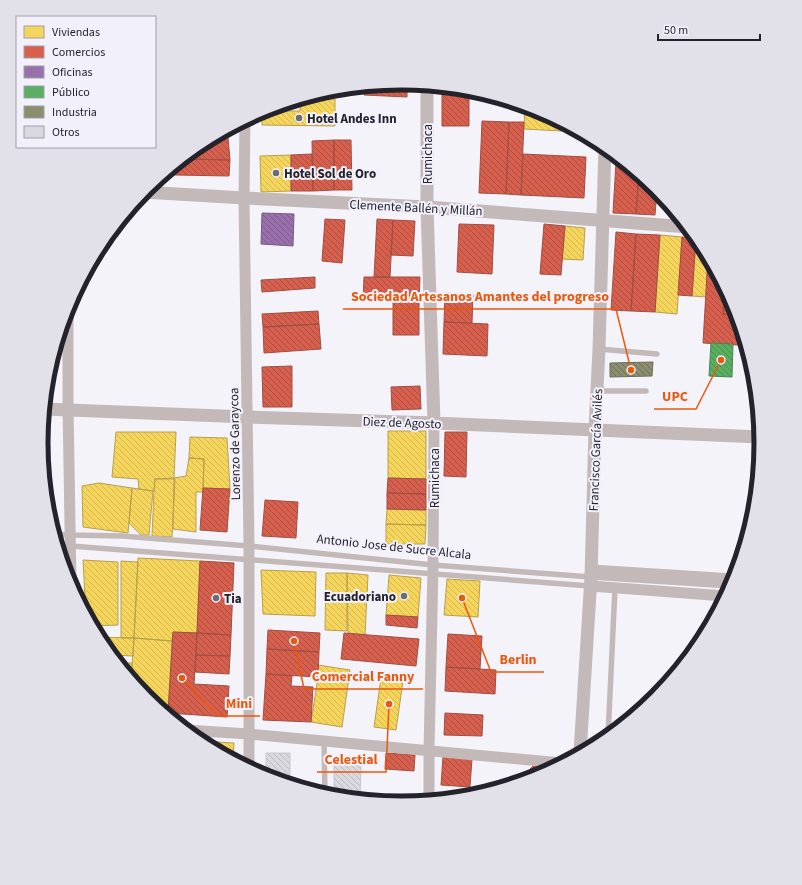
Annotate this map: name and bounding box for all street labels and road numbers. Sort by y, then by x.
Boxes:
street label: Rumichaca [419,124,437,184]
street label: Clemente Ballén y Millán [349,196,483,220]
street label: Lorenzo de Garaycoa [225,387,245,501]
street label: Francisco García Avilés [585,388,607,512]
street label: Diez de Agosto [362,413,442,433]
street label: Rumichaca [426,448,444,508]
street label: Antonio Jose de Sucre Alcala [316,530,472,564]

